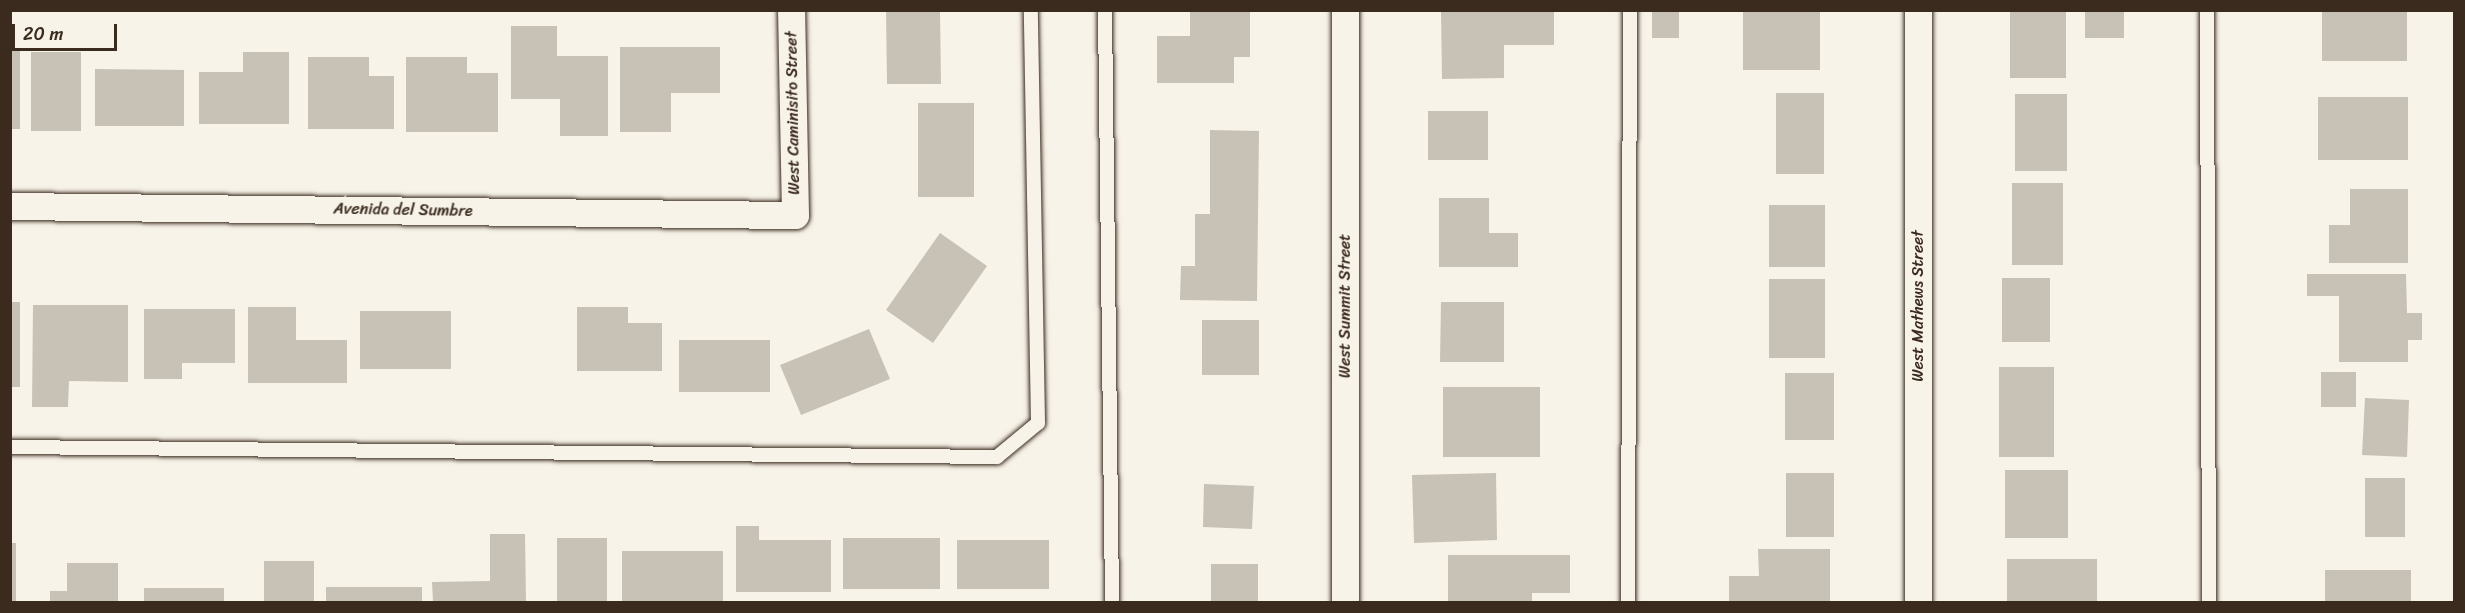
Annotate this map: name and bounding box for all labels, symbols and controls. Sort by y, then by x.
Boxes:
scale bar [15,12,120,50]
text: 20 m [23,18,63,50]
street label: West Caminisito Street [782,31,804,195]
street label: Avenida del Sumbre [333,199,473,221]
street label: West Mathews Street [1908,230,1928,382]
street label: West Summit Street [1335,234,1355,378]

